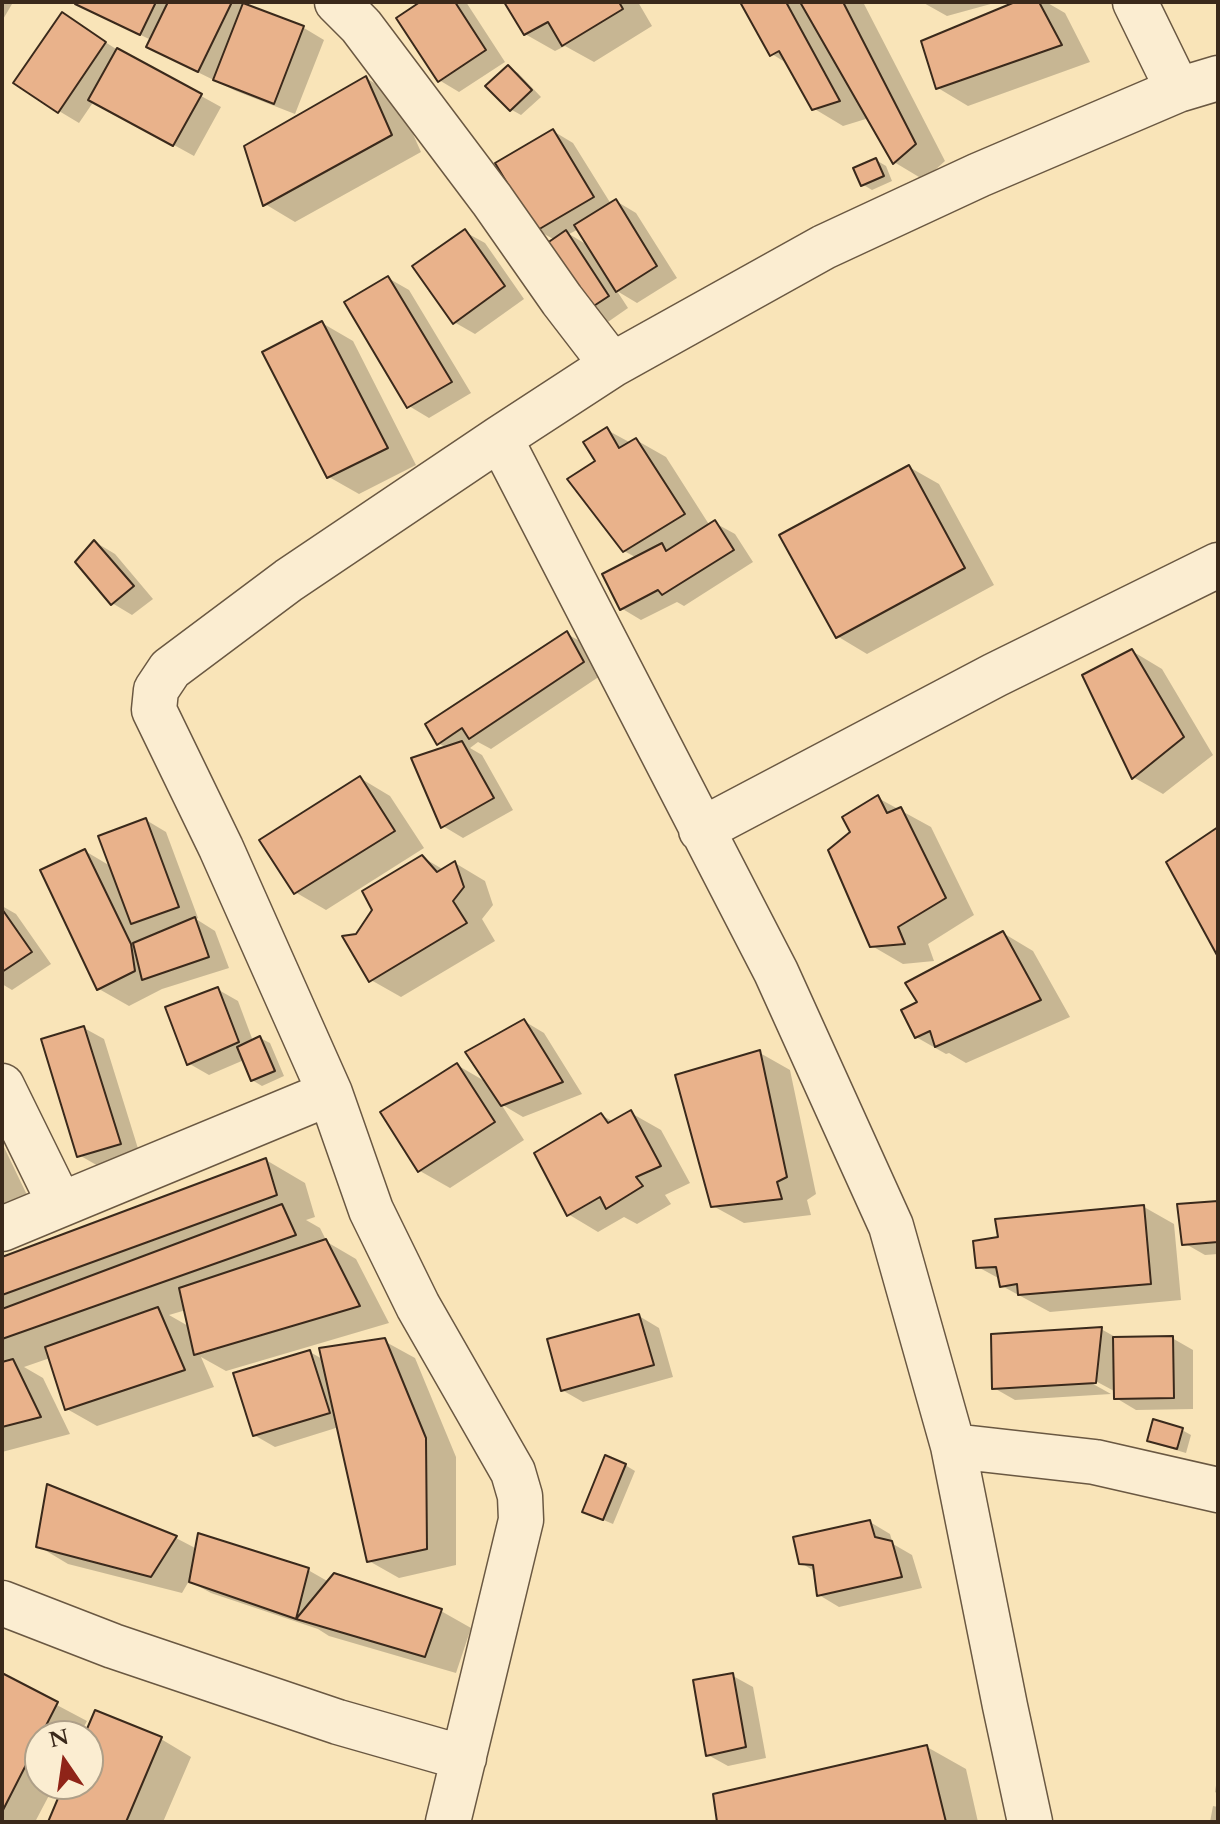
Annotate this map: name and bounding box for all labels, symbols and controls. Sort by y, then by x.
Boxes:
north arrow [24,1720,104,1800]
text: N [46,1722,72,1755]

